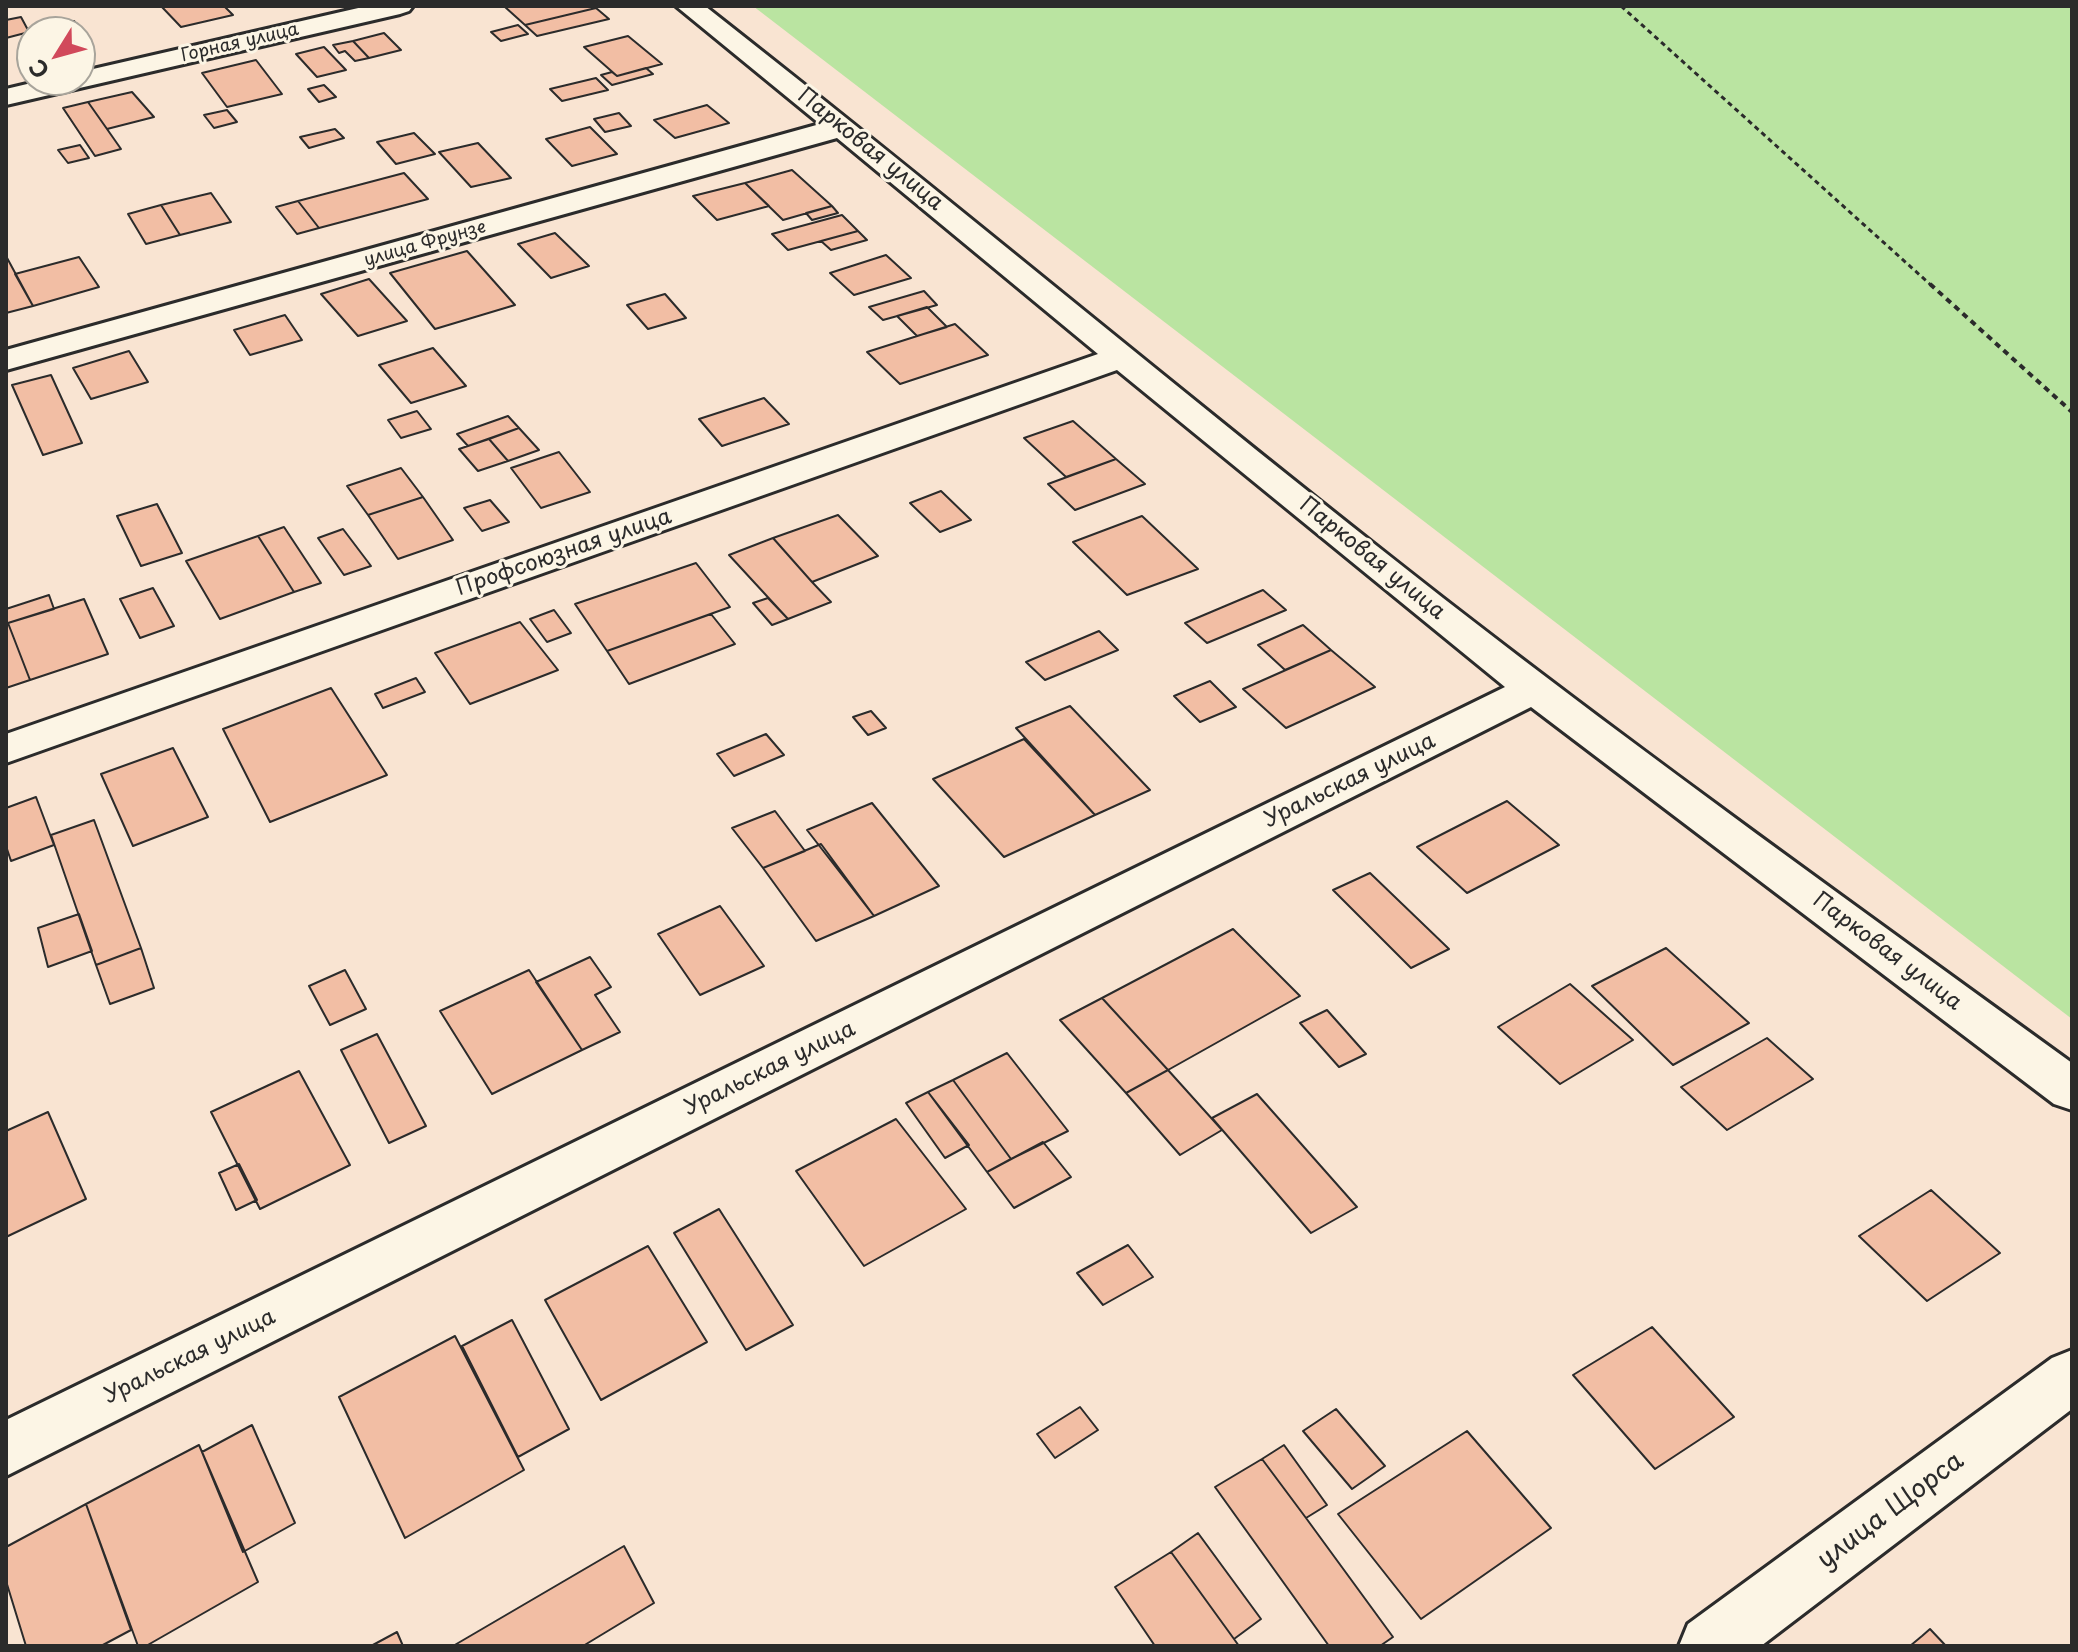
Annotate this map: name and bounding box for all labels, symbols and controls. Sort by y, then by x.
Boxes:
north arrow [16,16,96,96]
street label: Горная улица [179,19,301,67]
text: С [20,53,56,86]
street label: Парковая улица [792,83,948,217]
street label: улица Фрунзе [362,216,488,272]
street label: Парковая улица [1294,492,1450,626]
street label: Профсоюзная улица [453,504,675,602]
street label: Уральская улица [1260,728,1440,834]
street label: Парковая улица [1807,887,1967,1017]
street label: Уральская улица [680,1016,860,1122]
street label: Уральская улица [100,1304,280,1410]
street label: улица Щорса [1812,1446,1970,1576]

